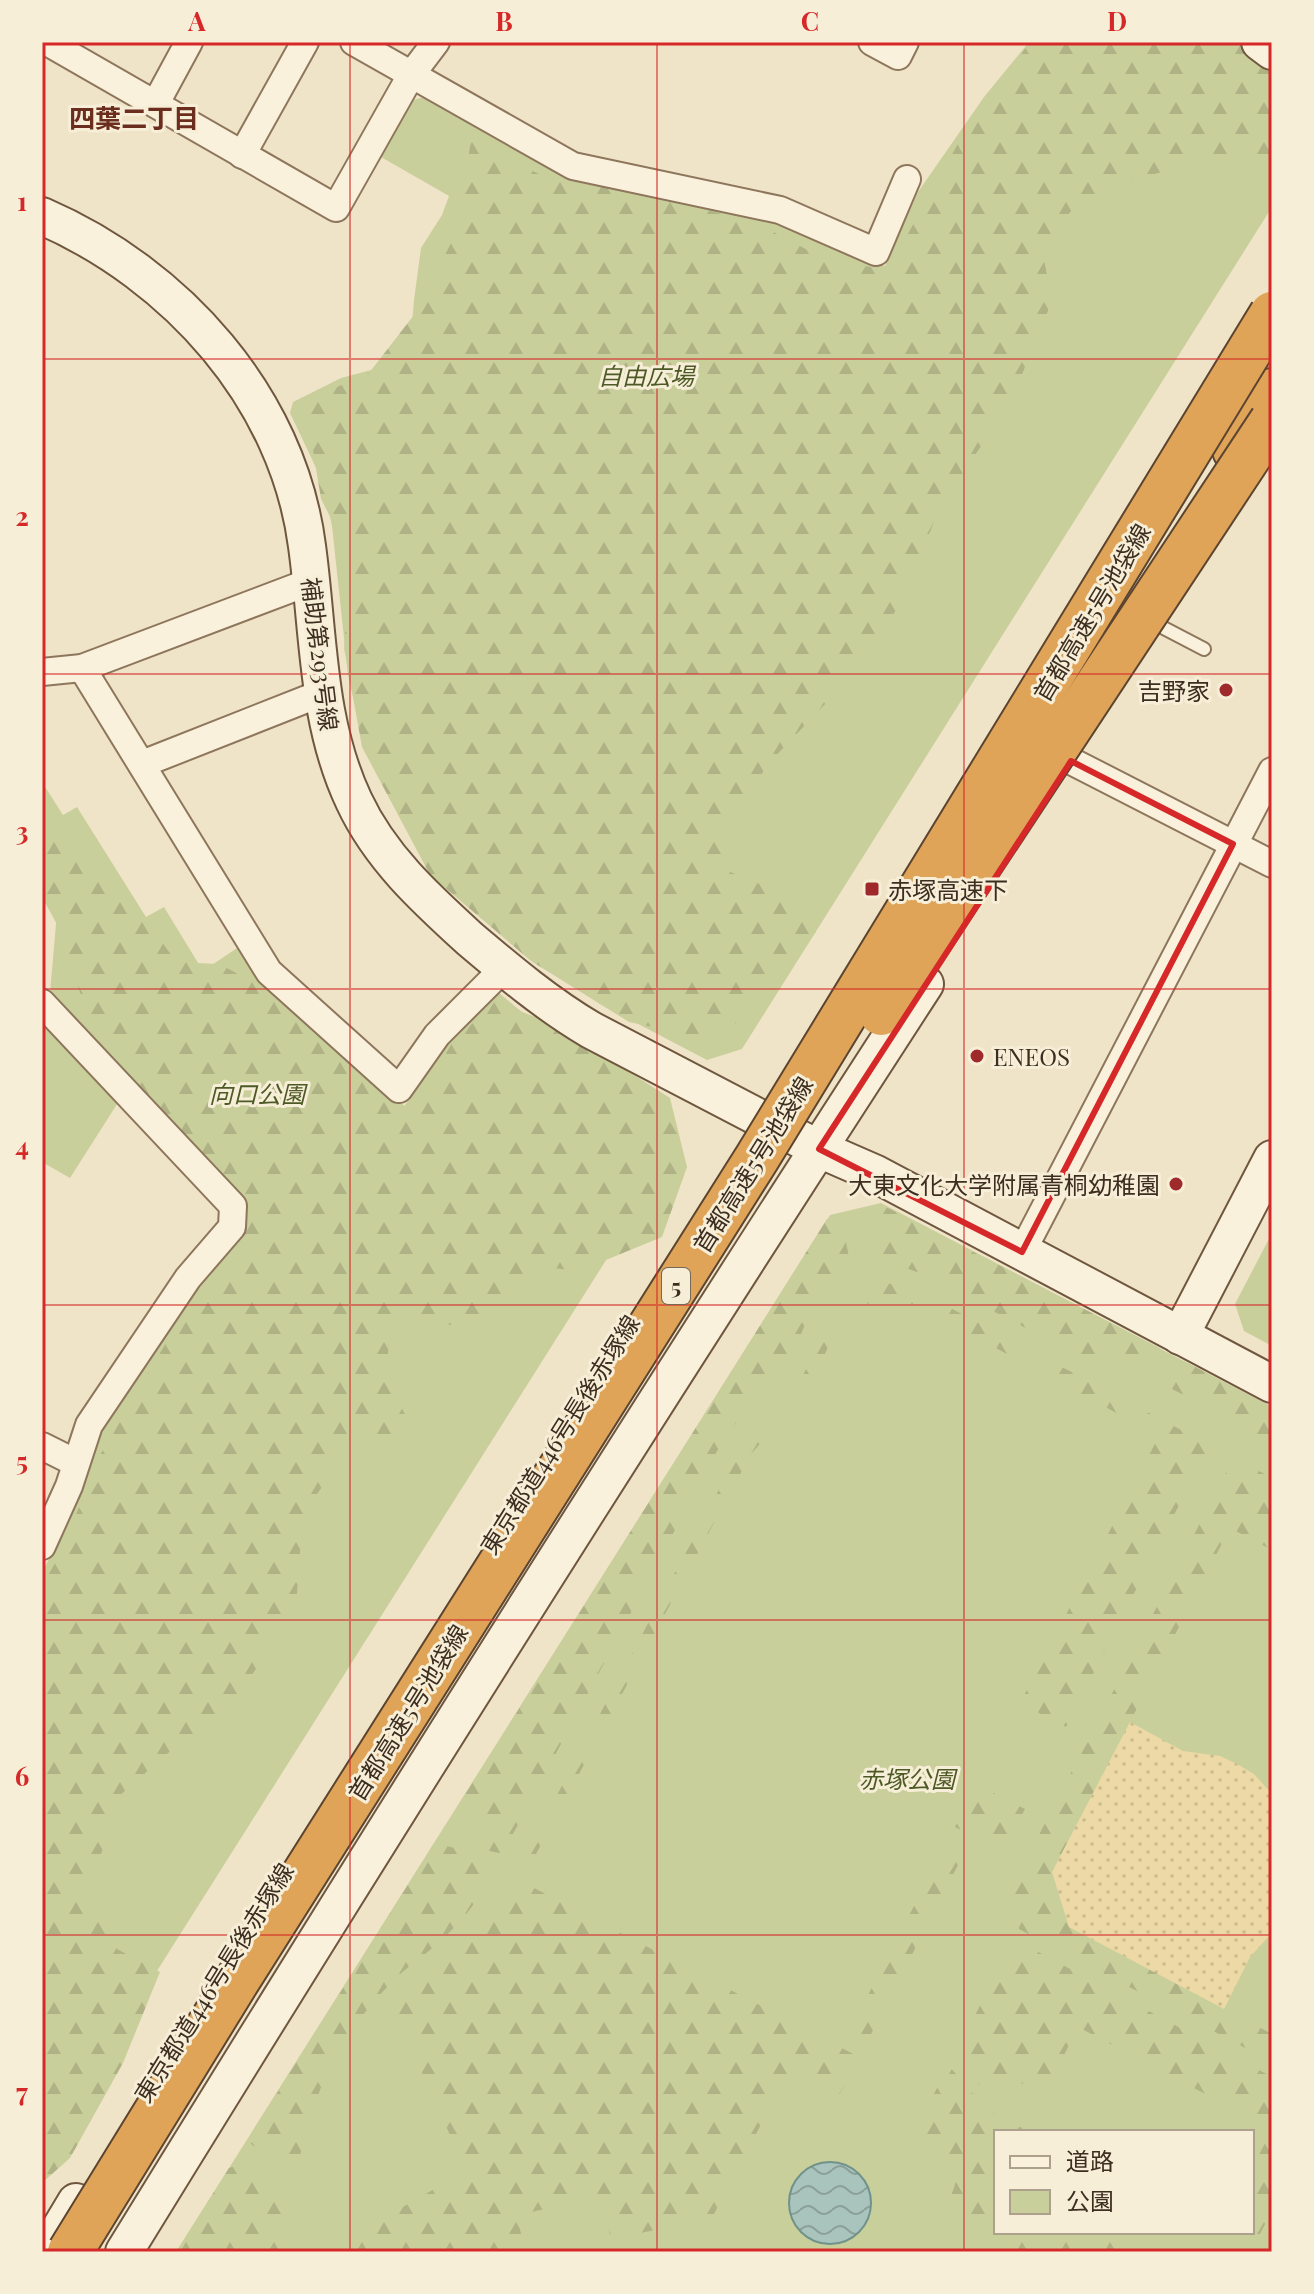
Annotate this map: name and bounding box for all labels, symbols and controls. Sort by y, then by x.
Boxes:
text: A [187,3,206,38]
text: B [495,3,513,38]
text: C [801,3,819,38]
text: D [1107,3,1127,38]
district label: 四葉二丁目 [69,100,199,135]
text: 1 [17,183,27,218]
park label: 自由広場 [598,359,697,391]
text: 2 [15,498,29,533]
street label: 首都高速5号池袋線 [1025,517,1157,707]
street label: 補助第293号線 [296,575,346,733]
place label: 吉野家 [1138,674,1210,706]
marker: 吉野家 [1217,681,1235,699]
text: 3 [16,813,28,848]
place label: 赤塚高速下 [888,873,1008,905]
marker: 赤塚高速下 [863,880,881,898]
place label: ENEOS [993,1040,1070,1072]
marker: ENEOS [968,1047,986,1065]
street label: 首都高速5号池袋線 [685,1070,819,1258]
park label: 向口公園 [209,1077,308,1109]
text: 4 [15,1128,29,1163]
place label: 大東文化大学附属青桐幼稚園 [848,1168,1160,1200]
marker: 大東文化大学附属青桐幼稚園 [1167,1175,1185,1193]
road number: 5 [662,1268,690,1304]
street label: 東京都道446号長後赤塚線 [472,1308,646,1560]
text: 5 [16,1443,28,1478]
street label: 首都高速5号池袋線 [340,1618,474,1806]
text: 6 [15,1758,29,1793]
park label: 赤塚公園 [859,1762,958,1794]
street label: 東京都道446号長後赤塚線 [126,1856,300,2108]
text: 7 [16,2074,28,2109]
legend [994,2130,1254,2234]
text: 道路 [1066,2144,1114,2176]
text: 公園 [1066,2184,1114,2216]

